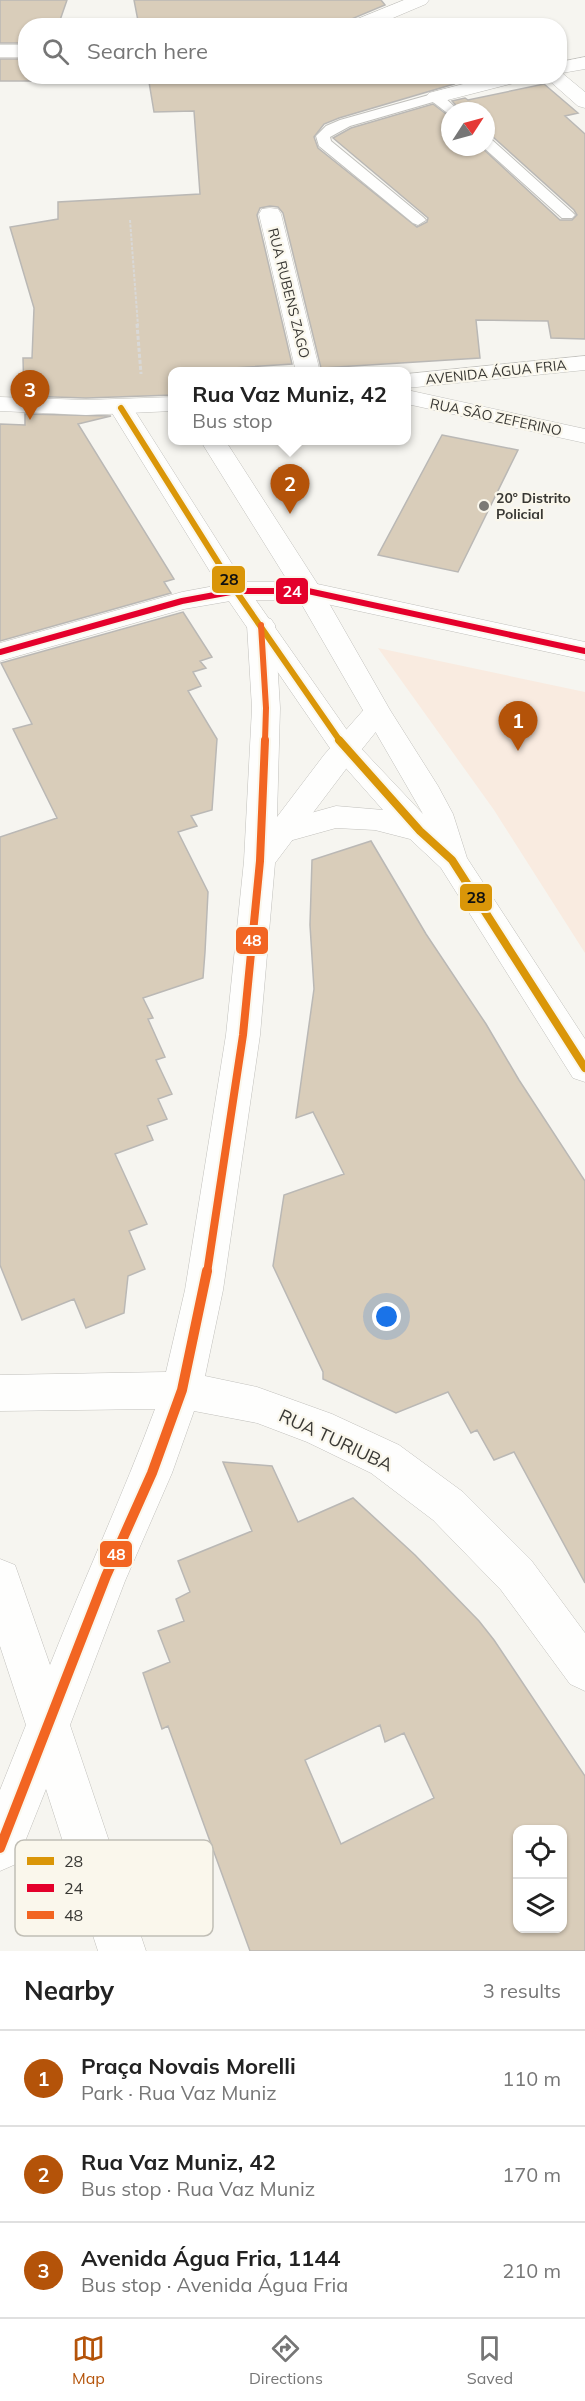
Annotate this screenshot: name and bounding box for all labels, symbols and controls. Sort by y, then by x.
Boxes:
search box [18,18,567,84]
icon: search [39,35,72,68]
text: Search here [87,37,208,65]
north arrow [441,102,495,156]
street label: RUA RUBENS ZAGO [264,226,314,360]
street label: AVENIDA ÁGUA FRIA [425,356,568,388]
popup [168,367,411,445]
pin: 3 [10,370,50,420]
text: Rua Vaz Muniz, 42 [192,380,387,408]
street label: RUA SÃO ZEFERINO [428,394,564,440]
text: Bus stop [192,408,273,433]
pin: 2 [270,464,310,514]
place label: 20º Distrito Policial [496,489,571,523]
marker: 20º Distrito Policial [477,499,491,513]
line badge: 28 [211,565,246,594]
text: 28 [219,569,239,589]
line badge: 24 [275,577,309,605]
text: 24 [282,581,302,601]
pin: 1 [498,702,538,751]
line badge: 28 [459,883,493,912]
text: 28 [466,887,486,907]
line badge: 48 [235,926,269,955]
text: 48 [242,930,262,950]
your location [372,1302,401,1331]
street label: RUA TURIUBA [275,1404,397,1476]
line badge: 48 [99,1540,133,1568]
text: 48 [106,1544,126,1564]
map controls [513,1825,567,1933]
button: locate [513,1825,567,1879]
legend [15,1840,213,1936]
text: 28 [64,1851,83,1871]
text: 24 [64,1878,84,1898]
button: layers [513,1879,567,1933]
text: 48 [64,1905,83,1925]
text: Nearby [24,1974,114,2007]
text: 3 results [483,1978,561,2003]
text: Praça Novais Morelli [81,2052,296,2080]
text: 1 [38,2066,50,2091]
text: 110 m [502,2066,561,2091]
text: Park · Rua Vaz Muniz [81,2080,277,2105]
text: Rua Vaz Muniz, 42 [81,2148,276,2176]
text: 2 [38,2162,50,2187]
text: 170 m [502,2162,561,2187]
text: Bus stop · Rua Vaz Muniz [81,2176,315,2201]
text: Avenida Água Fria, 1144 [81,2244,341,2272]
text: 3 [38,2258,50,2283]
text: 210 m [502,2258,561,2283]
text: Bus stop · Avenida Água Fria [81,2272,348,2297]
tab: Map [72,2332,105,2388]
tab: Directions [249,2332,323,2388]
tab: Saved [467,2332,513,2388]

